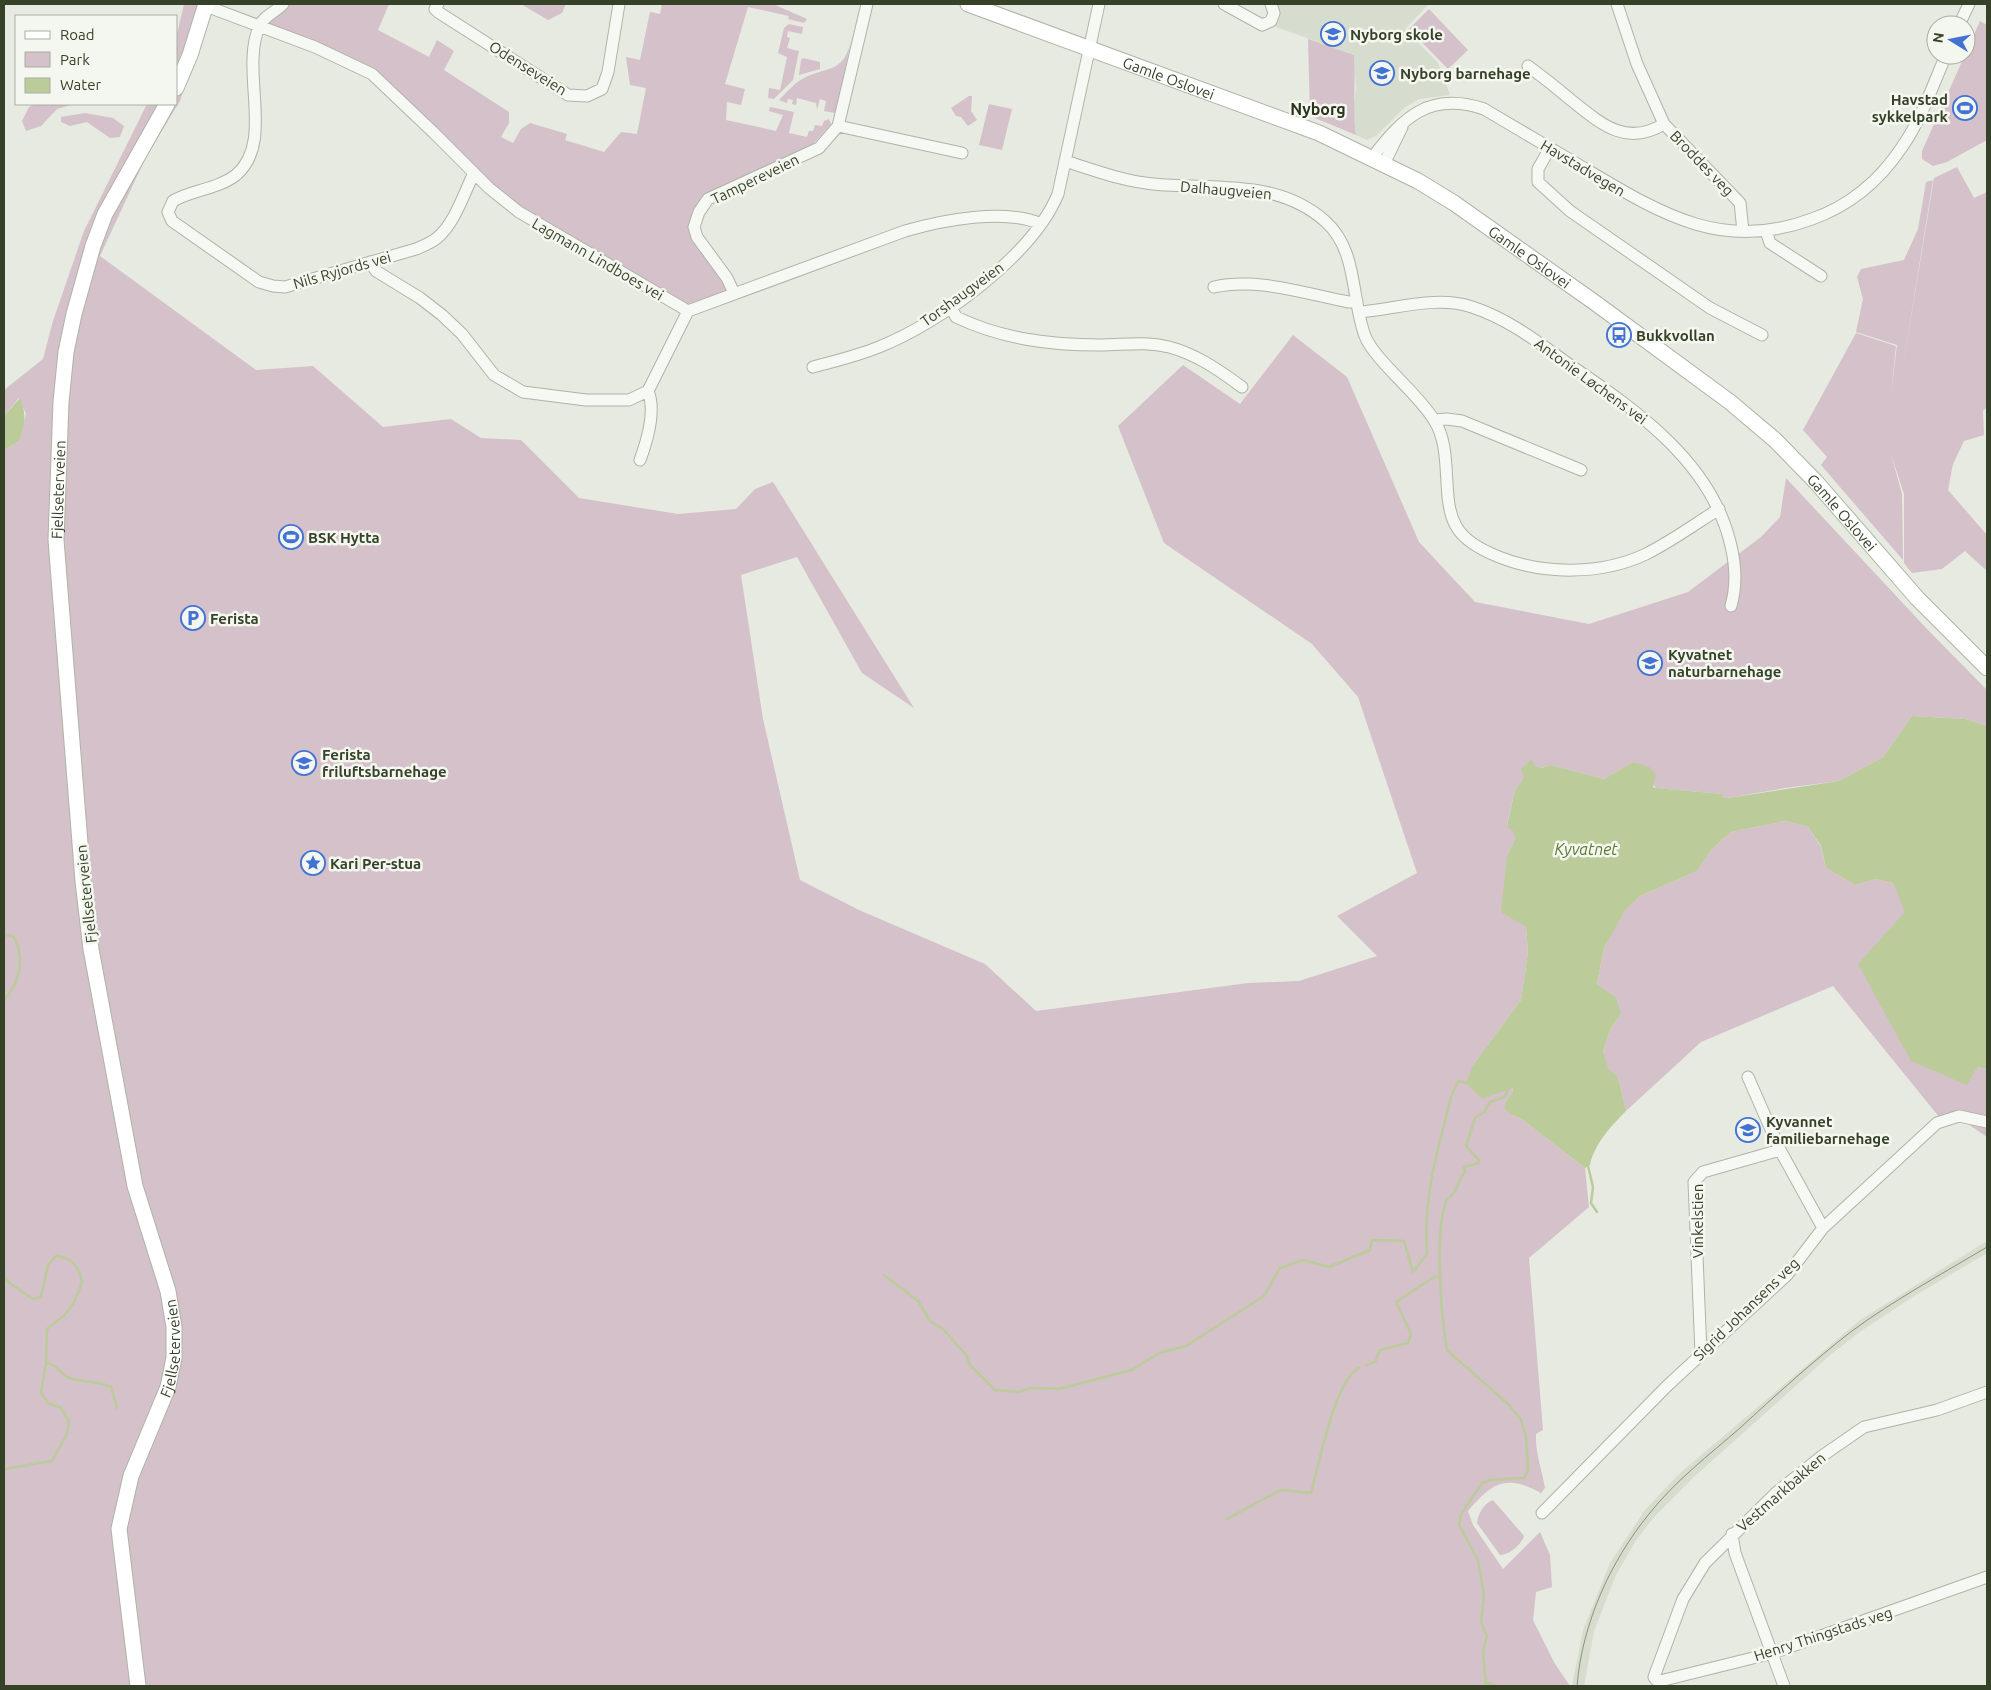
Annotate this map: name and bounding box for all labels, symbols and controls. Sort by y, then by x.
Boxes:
legend [15,15,178,105]
north arrow [1926,15,1976,65]
school or university icon: Nyborg skole [1320,21,1346,47]
text: Road [60,26,95,43]
place label: Nyborg skole [1350,26,1443,43]
text: N [1929,31,1947,44]
street label: Odenseveien [486,37,570,99]
text: Park [60,51,90,68]
street label: Gamle Oslovei [1121,53,1217,102]
school or university icon: Nyborg barnehage [1369,60,1395,86]
place label: Nyborg barnehage [1400,65,1531,82]
text: Water [60,76,101,93]
place label: Havstad sykkelpark [1872,91,1949,125]
sports icon: Havstad sykkelpark [1952,95,1978,121]
district label: Nyborg [1290,100,1346,118]
street label: Broddes veg [1667,127,1737,199]
street label: Havstadvegen [1538,136,1628,200]
street label: Tampereveien [708,150,802,208]
street label: Dalhaugveien [1180,178,1272,202]
street label: Lagmann Lindboes vei [529,214,667,304]
street label: Gamle Oslovei [1486,222,1574,291]
street label: Nils Ryjords vei [291,248,393,292]
street label: Torshaugveien [917,258,1007,330]
bus stop icon: Bukkvollan [1606,322,1632,348]
place label: Bukkvollan [1636,327,1715,344]
street label: Antonie Løchens vei [1531,334,1651,428]
street label: Fjellseterveien [48,440,68,539]
street label: Gamle Oslovei [1804,470,1880,554]
sports icon: BSK Hytta [278,524,304,550]
place label: BSK Hytta [308,529,380,546]
parking icon: Ferista [180,605,206,631]
place label: Ferista [210,610,259,627]
place label: Kyvatnet naturbarnehage [1668,646,1781,680]
school or university icon: Kyvatnet naturbarnehage [1637,650,1663,676]
place label: Ferista friluftsbarnehage [322,746,447,780]
school or university icon: Ferista friluftsbarnehage [291,750,317,776]
water label: Kyvatnet [1555,840,1618,858]
street label: Fjellseterveien [72,844,100,944]
place icon: Kari Per-stua [300,850,326,876]
place label: Kari Per-stua [330,855,421,872]
place label: Kyvannet familiebarnehage [1766,1113,1890,1147]
school or university icon: Kyvannet familiebarnehage [1735,1117,1761,1143]
street label: Vinkelstien [1689,1184,1706,1258]
street label: Sigrid Johansens veg [1690,1254,1802,1364]
street label: Fjellseterveien [156,1298,183,1400]
street label: Vestmarkbakken [1733,1449,1829,1535]
street label: Henry Thingstads veg [1752,1604,1894,1664]

